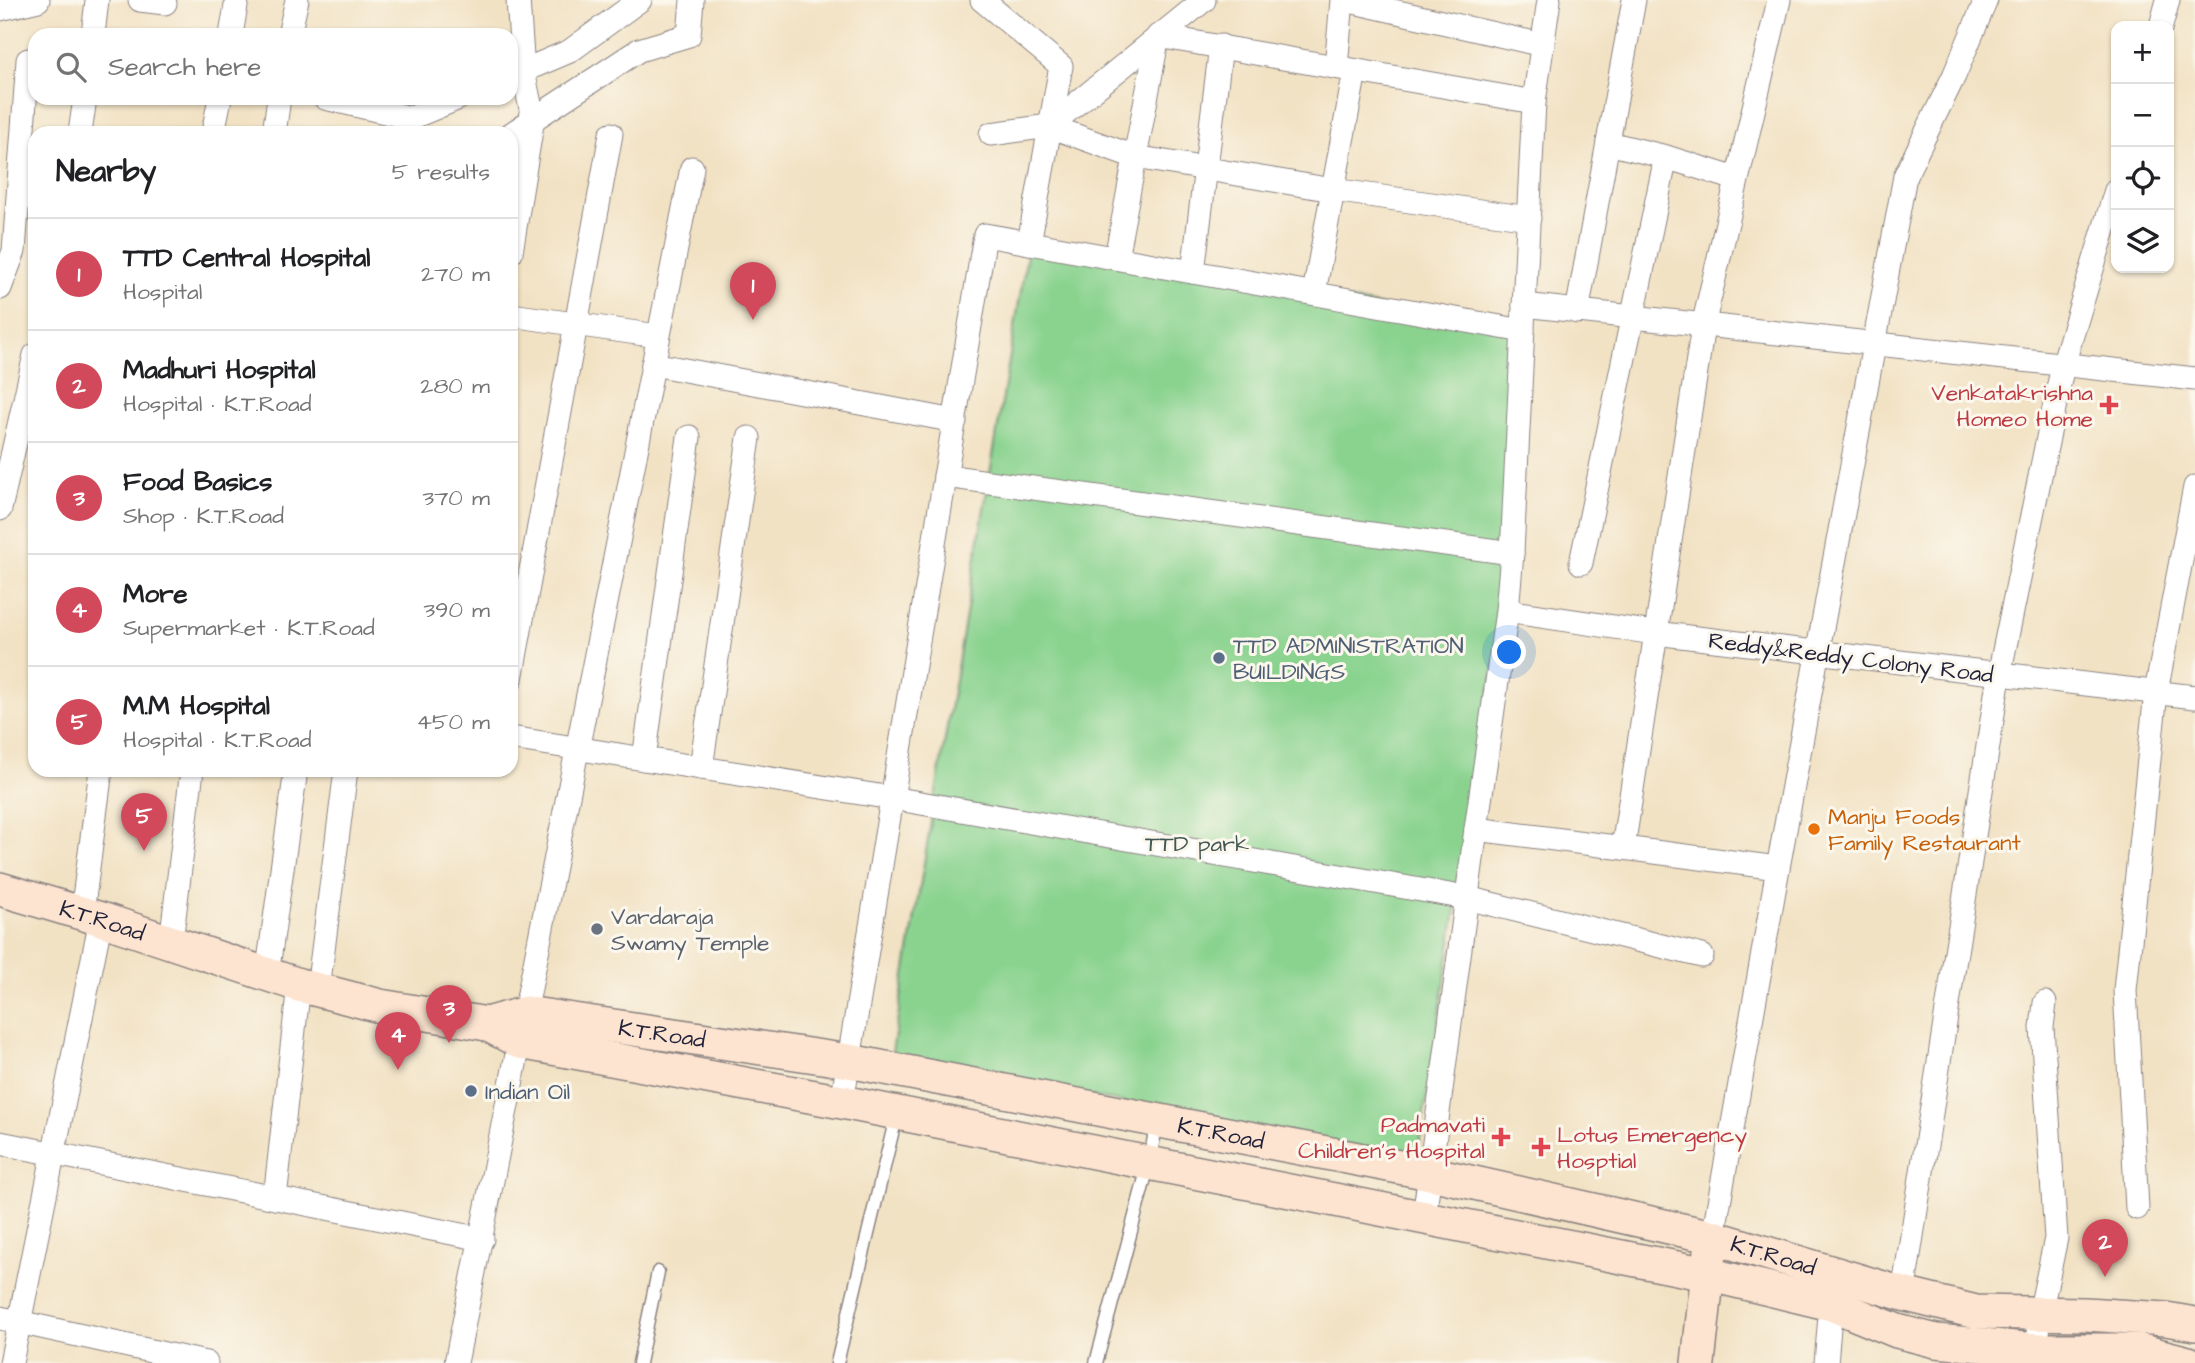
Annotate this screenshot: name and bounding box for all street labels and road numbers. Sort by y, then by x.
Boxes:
street label: Reddy&Reddy Colony Road [1707,625,1995,692]
street label: K.T.Road [56,893,149,950]
street label: K.T.Road [616,1012,708,1056]
street label: K.T.Road [1175,1110,1267,1158]
street label: K.T.Road [1727,1228,1820,1284]

